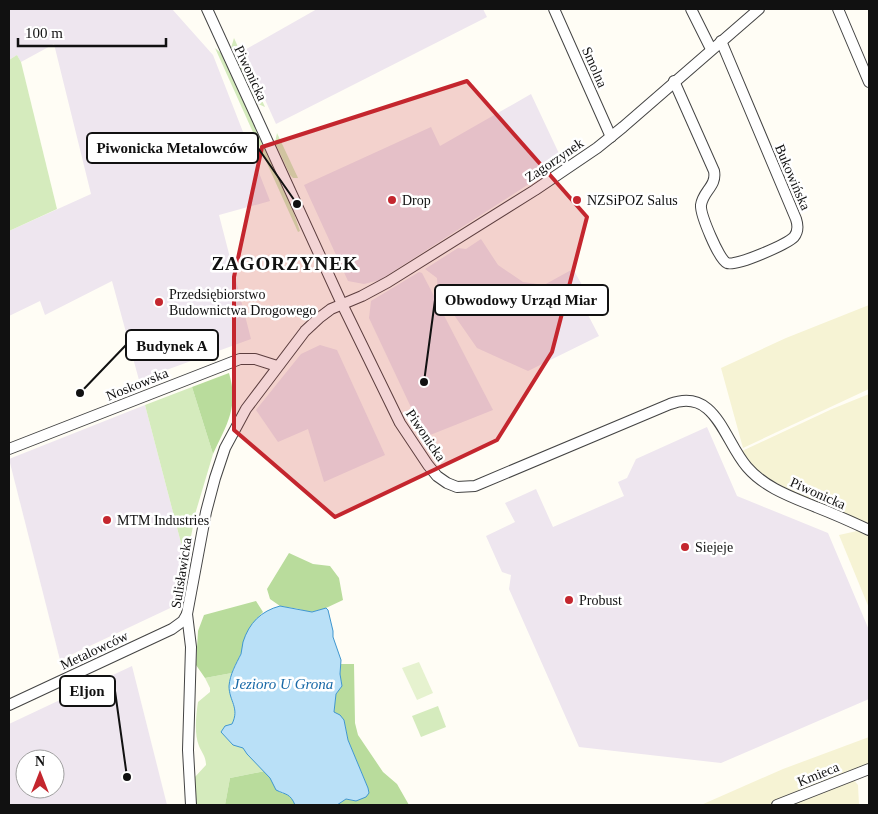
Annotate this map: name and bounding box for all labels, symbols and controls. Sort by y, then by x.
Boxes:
scale bar [18,15,165,47]
text: 100 m [25,25,63,41]
street label: Piwonicka [231,43,270,104]
street label: Smolna [579,45,610,91]
callout: Piwonicka Metalowców [87,133,258,163]
street label: Zagorzynek [522,136,586,185]
text: Piwonicka Metalowców [96,140,248,156]
street label: Bukowińska [772,142,813,213]
place label: Drop [402,193,431,208]
place label: NZSiPOZ Salus [587,193,678,208]
marker: Drop [386,194,398,206]
marker: NZSiPOZ Salus [571,194,583,206]
district label: ZAGORZYNEK [211,253,359,274]
callout: Obwodowy Urząd Miar [435,285,608,315]
place label: Przedsiębiorstwo Budownictwa Drogowego [169,287,316,318]
text: Obwodowy Urząd Miar [445,292,598,308]
marker: Przedsiębiorstwo Budownictwa Drogowego [153,296,165,308]
callout: Budynek A [126,330,218,360]
text: Budynek A [136,338,208,354]
street label: Noskowska [104,365,171,404]
street label: Piwonicka [403,407,449,465]
street label: Piwonicka [788,475,849,513]
place label: MTM Industries [117,513,209,528]
marker: MTM Industries [101,514,113,526]
street label: Sulisławicka [168,536,195,610]
place label: Siejeje [695,540,733,555]
marker: Siejeje [679,541,691,553]
place label: Probust [579,593,622,608]
marker: Probust [563,594,575,606]
street label: Metalowców [58,628,131,673]
callout: Eljon [60,676,115,706]
water label: Jezioro U Grona [233,676,333,692]
text: Eljon [69,683,105,699]
north arrow [15,749,65,799]
text: N [35,754,45,769]
street label: Kmieca [795,759,842,790]

